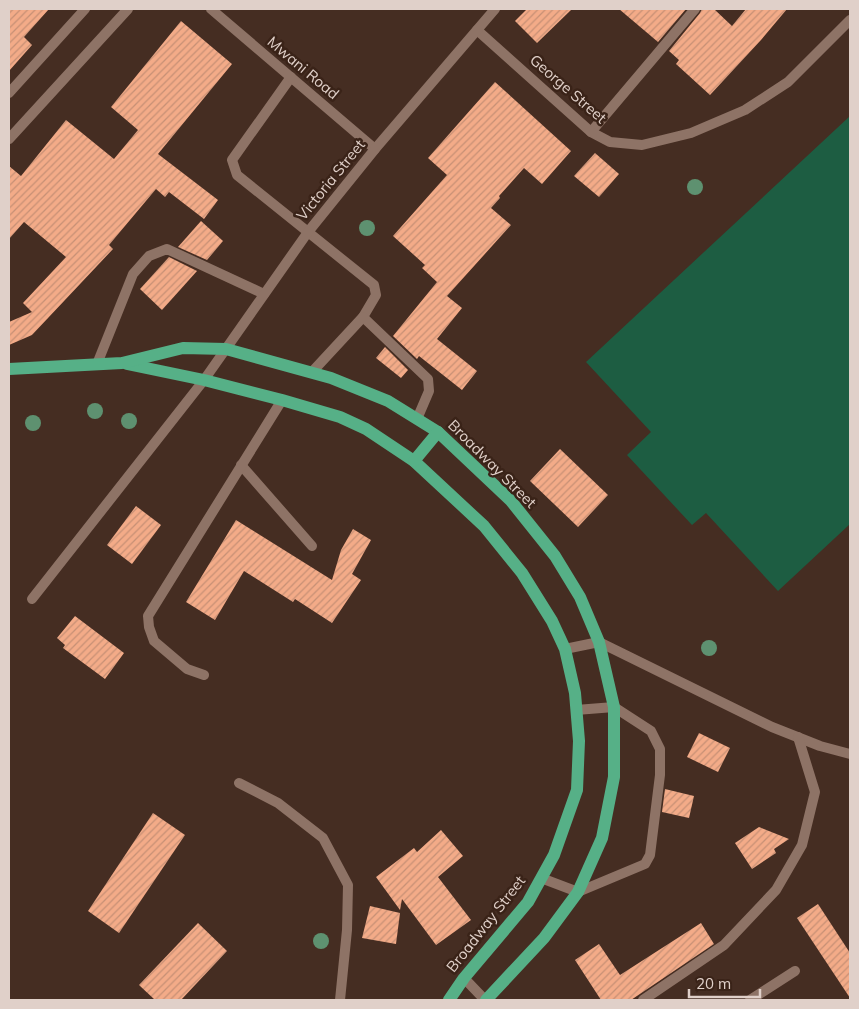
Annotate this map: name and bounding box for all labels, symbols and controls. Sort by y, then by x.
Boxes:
street label: Mwani Road [264,32,343,103]
street label: George Street [526,50,611,127]
street label: Victoria Street [292,135,369,224]
street label: Broadway Street [444,415,541,512]
street label: Broadway Street [442,872,529,976]
scale bar [689,966,760,998]
text: 20 m [696,974,731,993]

